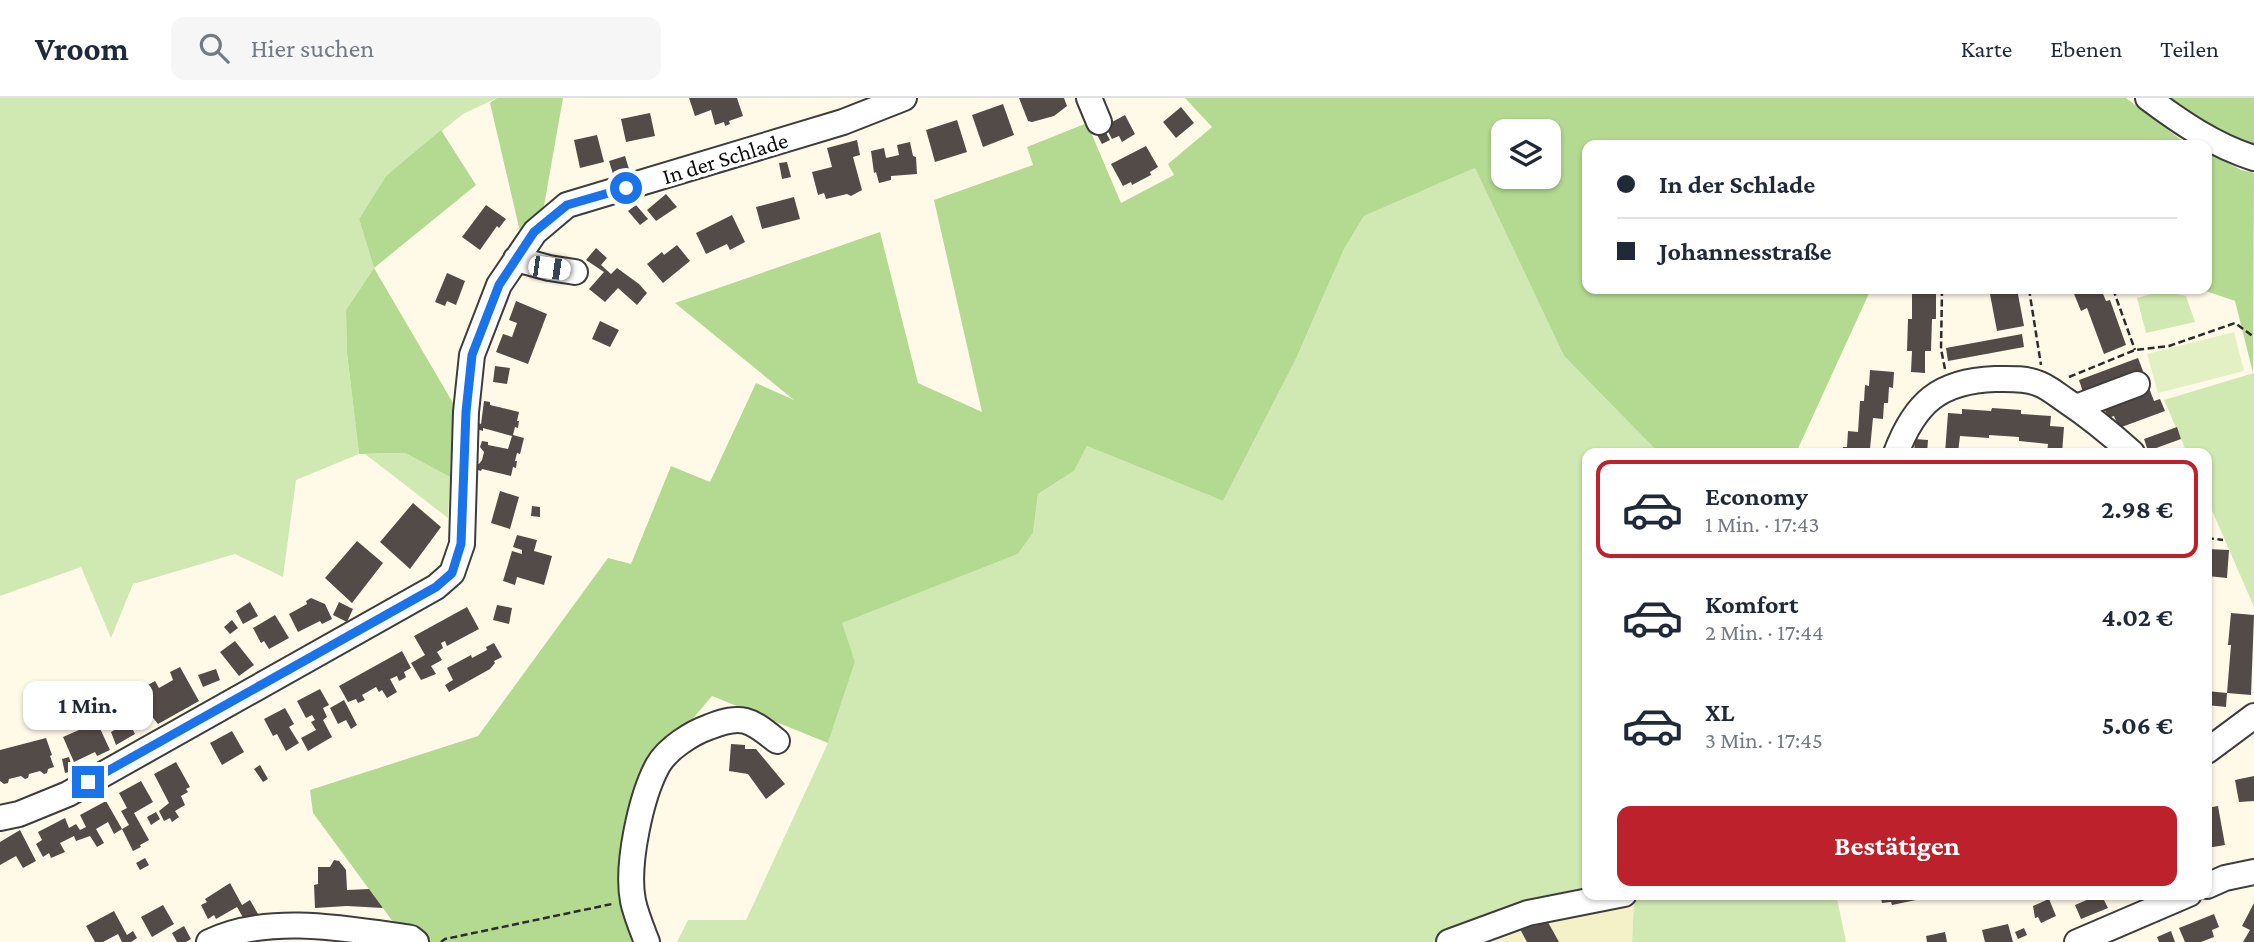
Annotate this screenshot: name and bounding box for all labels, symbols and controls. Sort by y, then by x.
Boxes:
search box [171,17,661,80]
icon: search [195,29,233,67]
text: Vroom [35,30,129,67]
text: Hier suchen [251,34,374,63]
text: Karte [1961,35,2012,62]
text: Ebenen [2050,35,2122,62]
text: Teilen [2160,35,2219,62]
map controls [1491,119,1561,189]
button: layers [1491,119,1561,189]
street label: In der Schlade [659,127,791,189]
text: In der Schlade [1659,170,1815,199]
route start [610,172,642,204]
text: Johannesstraße [1659,237,1832,266]
car [527,255,572,281]
icon: car [1621,478,1684,541]
text: Economy [1705,482,1808,511]
text: 2.98 € [2101,495,2173,524]
text: 1 Min. · 17:43 [1705,511,1819,537]
icon: car [1621,586,1684,649]
text: Komfort [1705,590,1798,619]
text: 4.02 € [2102,603,2173,632]
text: 2 Min. · 17:44 [1705,619,1824,645]
callout: 1 Min. [23,680,153,730]
text: 1 Min. [58,692,118,718]
icon: car [1621,694,1684,757]
text: XL [1705,698,1734,727]
text: 5.06 € [2102,711,2173,740]
text: 3 Min. · 17:45 [1705,727,1823,753]
route end [72,766,104,798]
button: Bestätigen [1617,806,2177,886]

